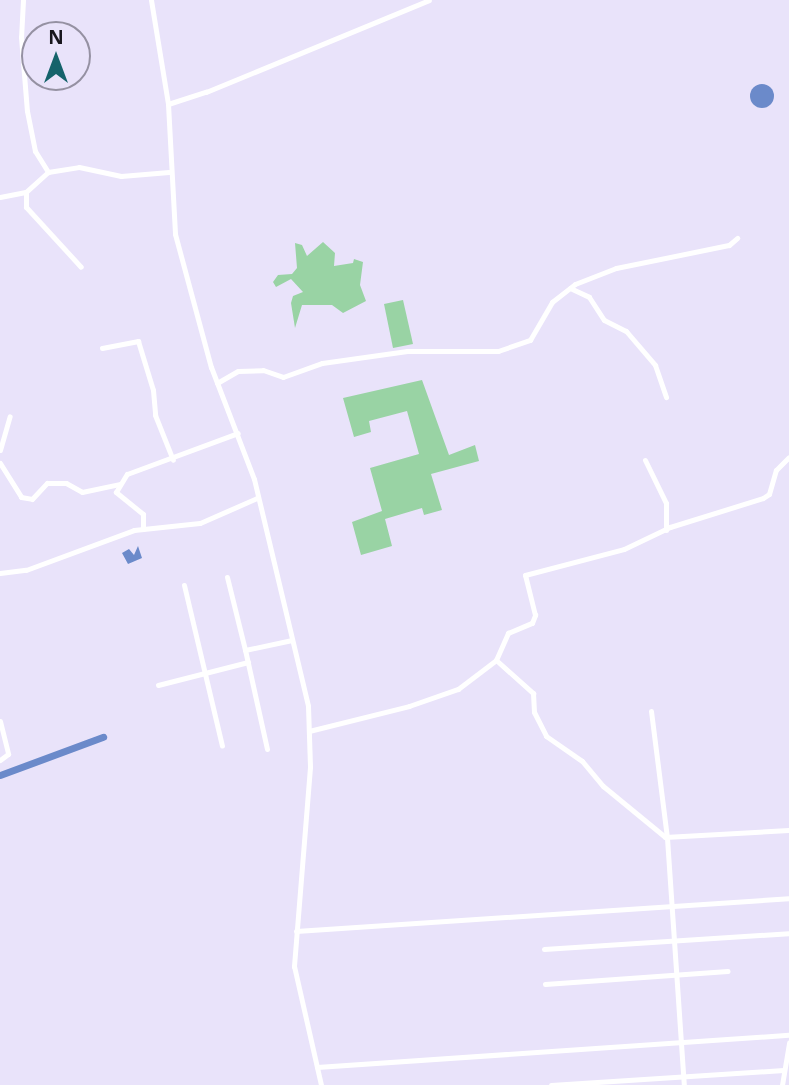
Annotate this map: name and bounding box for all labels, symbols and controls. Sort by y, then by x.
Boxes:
north arrow [21,21,91,91]
text: N [48,24,64,50]

